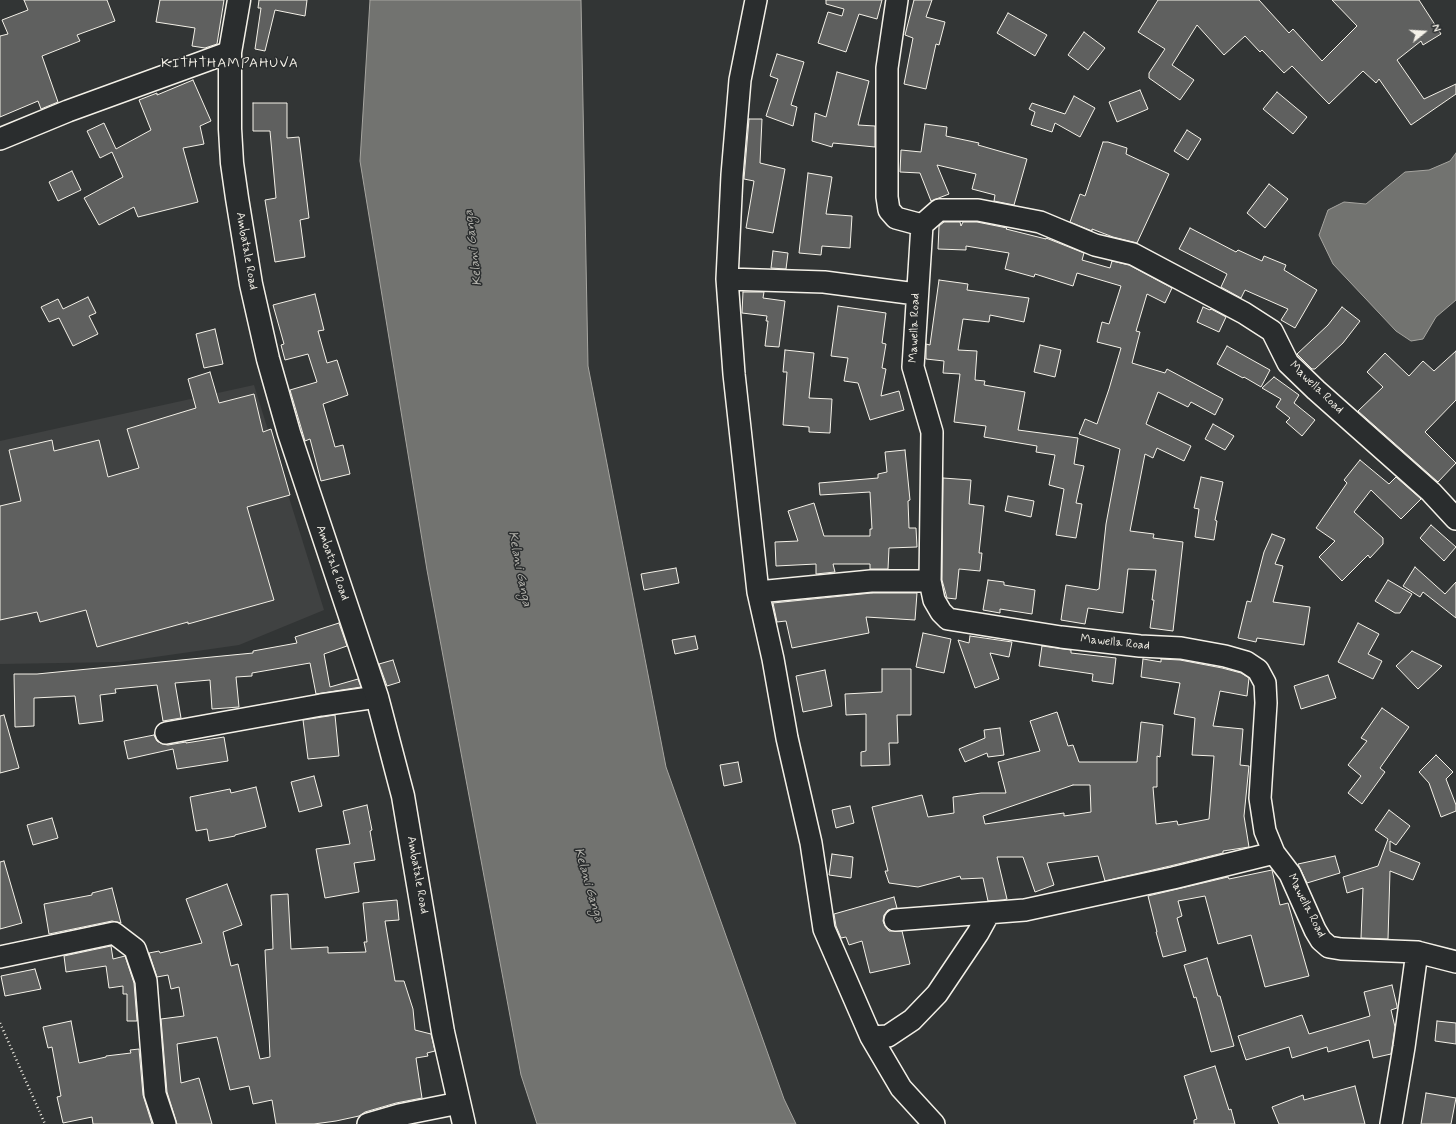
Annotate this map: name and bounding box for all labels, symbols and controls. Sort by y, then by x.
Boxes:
north arrow [1404,12,1444,52]
text: N [1428,23,1443,34]
district label: KITHTHAMPAHUVA [162,56,298,72]
water label: Kelani Ganga [462,209,486,287]
street label: Ambatale Road [232,211,260,291]
street label: Mawella Road [907,293,923,363]
street label: Mawella Road [1286,359,1346,417]
street label: Ambatale Road [312,523,352,603]
water label: Kelani Ganga [504,530,534,608]
street label: Mawella Road [1080,632,1150,654]
street label: Ambatale Road [403,835,431,915]
water label: Kelani Ganga [570,846,606,924]
street label: Mawella Road [1284,872,1328,940]

